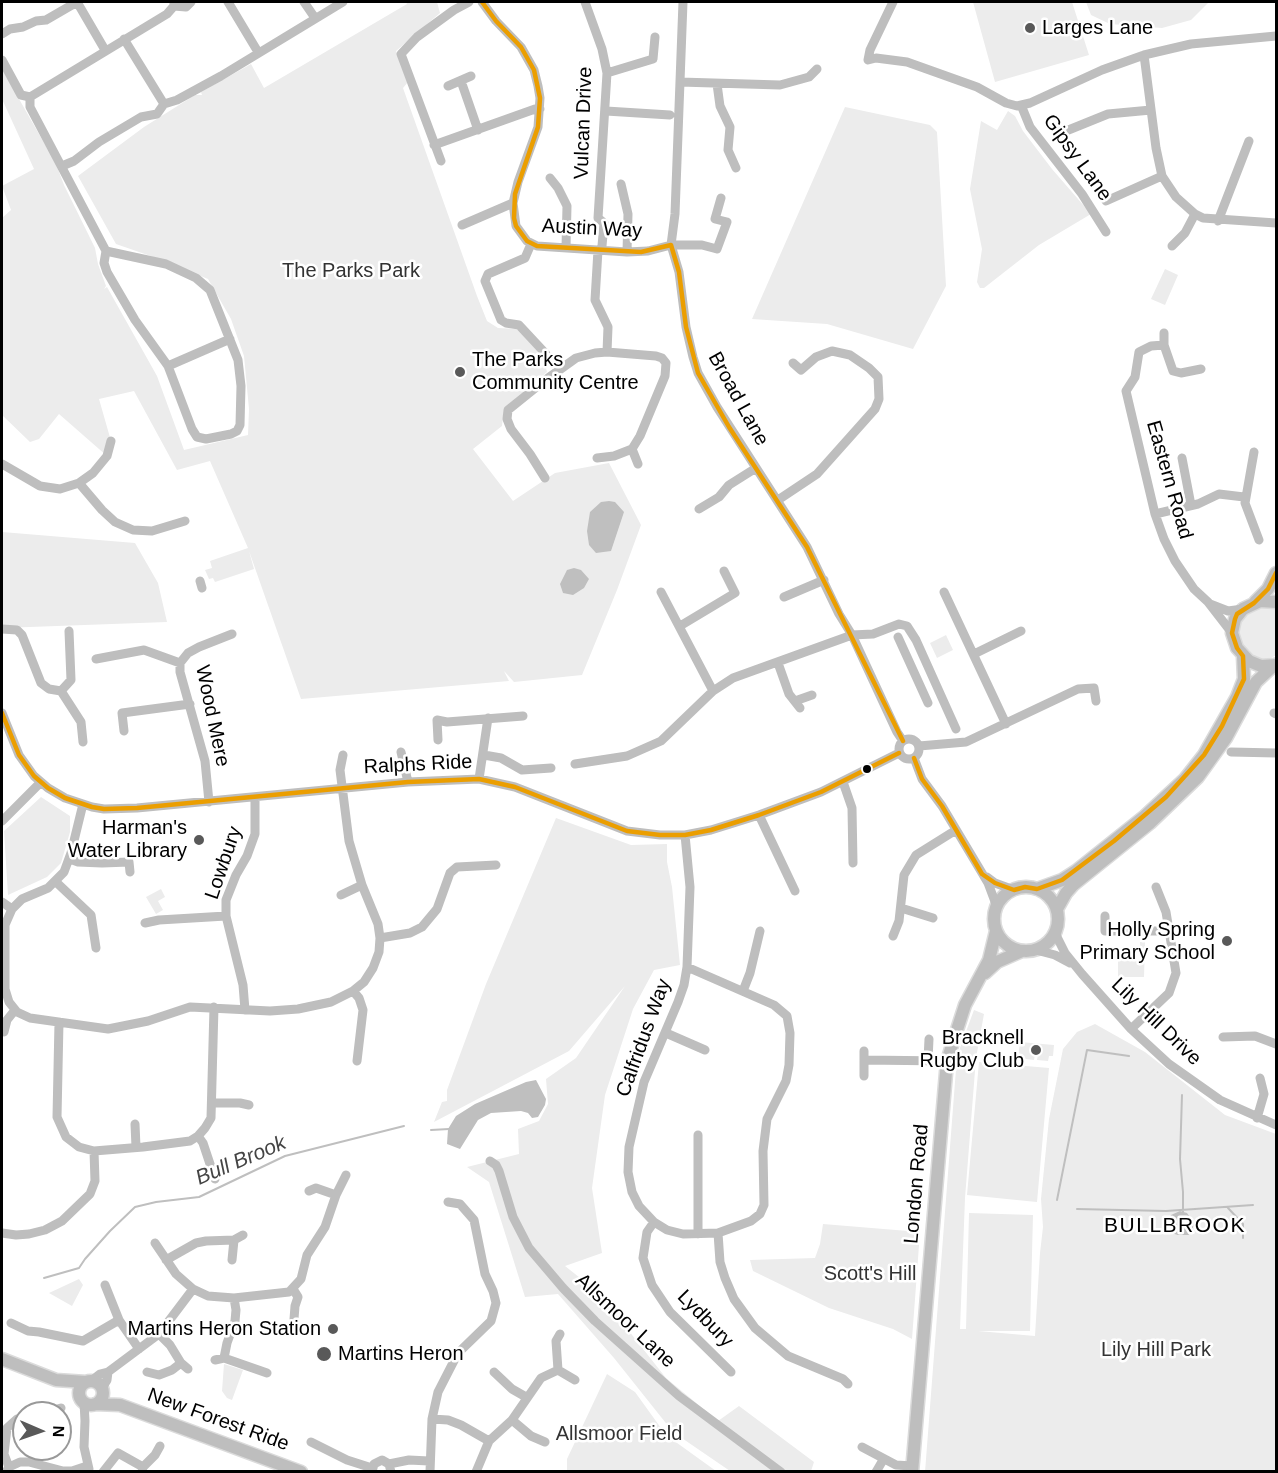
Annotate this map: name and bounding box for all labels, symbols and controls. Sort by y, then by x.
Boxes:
place label: Larges Lane [1042,16,1153,40]
marker: Larges Lane [1023,21,1037,35]
street label: Vulcan Drive [570,66,598,180]
street label: Gipsy Lane [1038,110,1116,206]
street label: Austin Way [541,214,643,244]
park label: The Parks Park [282,259,420,283]
place label: The Parks Community Centre [472,348,639,395]
street label: Broad Lane [702,348,774,450]
marker: The Parks Community Centre [453,365,467,379]
street label: Eastern Road [1141,418,1197,542]
street label: Wood Mere [190,663,234,769]
street label: Ralphs Ride [363,750,473,780]
unlabelled marker [861,763,873,775]
place label: Harman's Water Library [68,816,187,863]
street label: Lowbury [200,823,248,903]
marker: Harman's Water Library [192,833,206,847]
place label: Holly Spring Primary School [1079,918,1215,965]
marker: Holly Spring Primary School [1220,934,1234,948]
street label: Lily Hill Drive [1106,973,1206,1071]
street label: Calfridus Way [612,976,676,1100]
place label: Bracknell Rugby Club [919,1026,1024,1073]
marker: Bracknell Rugby Club [1029,1043,1043,1057]
street label: London Road [900,1123,934,1245]
water label: Bull Brook [192,1131,290,1191]
district label: BULLBROOK [1104,1213,1246,1239]
park label: Scott's Hill [824,1262,916,1286]
street label: Allsmoor Lane [570,1269,680,1373]
street label: Lydbury [672,1285,738,1353]
place label: Martins Heron Station [128,1317,321,1341]
marker: Martins Heron Station [326,1322,340,1336]
park label: Lily Hill Park [1101,1338,1211,1362]
place label: Martins Heron [338,1342,464,1366]
marker: Martins Heron [315,1345,333,1363]
street label: New Forest Ride [144,1383,292,1457]
north arrow [12,1401,72,1461]
park label: Allsmoor Field [556,1422,682,1446]
text: N [50,1426,67,1438]

